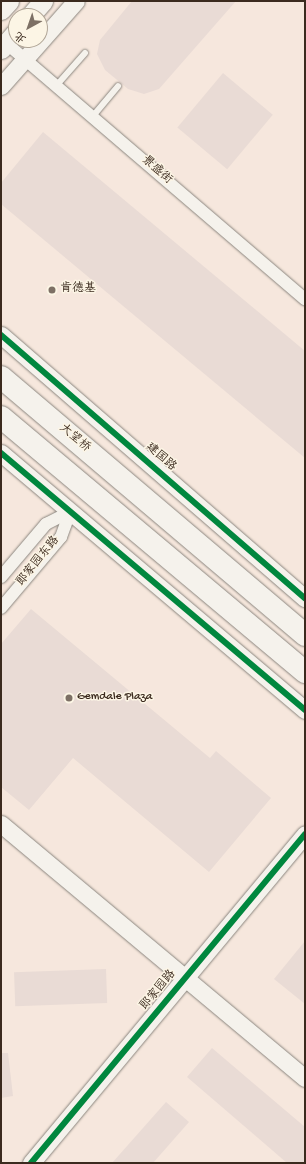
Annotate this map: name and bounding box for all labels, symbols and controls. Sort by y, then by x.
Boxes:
north arrow [8,8,48,48]
text: 北 [13,28,29,45]
street label: 景盛街 [138,154,174,188]
place label: 肯德基 [60,283,96,297]
marker: 肯德基 [47,285,57,295]
street label: 大望桥 [56,422,92,456]
street label: 建国路 [142,441,178,475]
street label: 郎家园东路 [15,534,63,590]
place label: Gemdale Plaza [77,691,153,705]
marker: Gemdale Plaza [64,693,74,703]
street label: 郎家园路 [138,968,180,1014]

